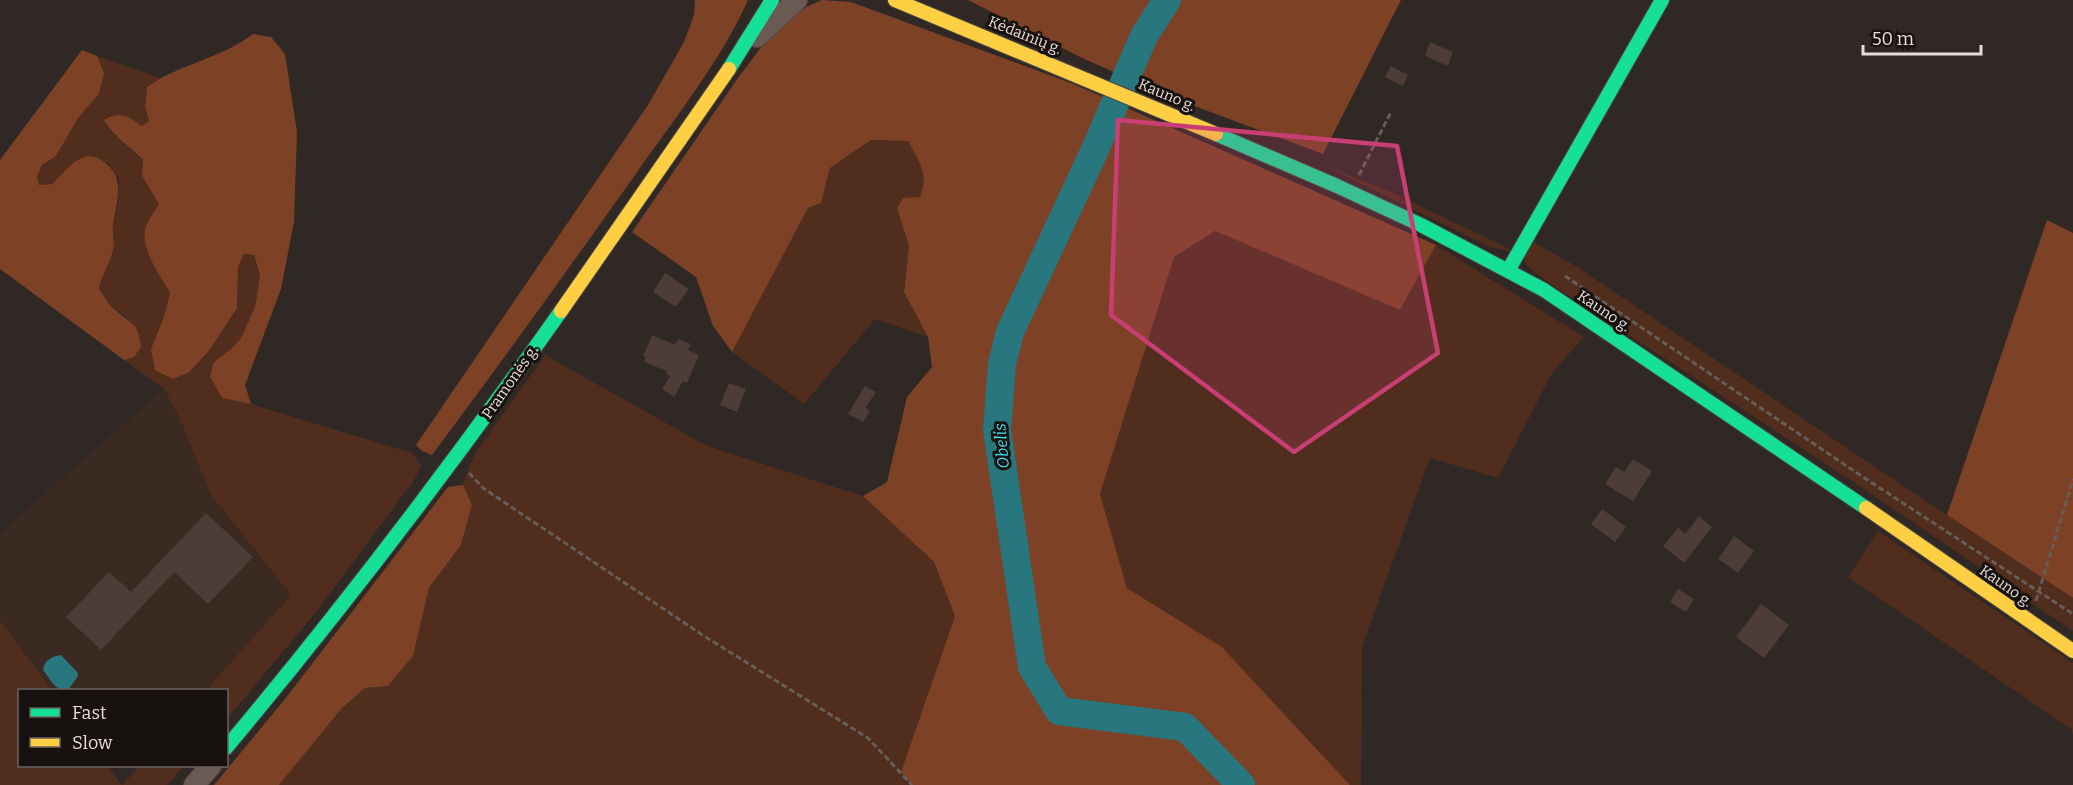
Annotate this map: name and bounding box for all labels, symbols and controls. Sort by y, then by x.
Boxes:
street label: Kėdainių g. [986,12,1064,58]
scale bar [1863,18,1982,56]
text: 50 m [1872,28,1914,50]
street label: Kauno g. [1136,75,1198,115]
street label: Kauno g. [1574,287,1634,335]
street label: Pramonės g. [478,342,542,422]
water label: Obelis [990,422,1013,469]
street label: Kauno g. [1976,561,2036,611]
legend [18,689,228,767]
text: Fast [72,702,107,724]
text: Slow [72,732,113,754]

